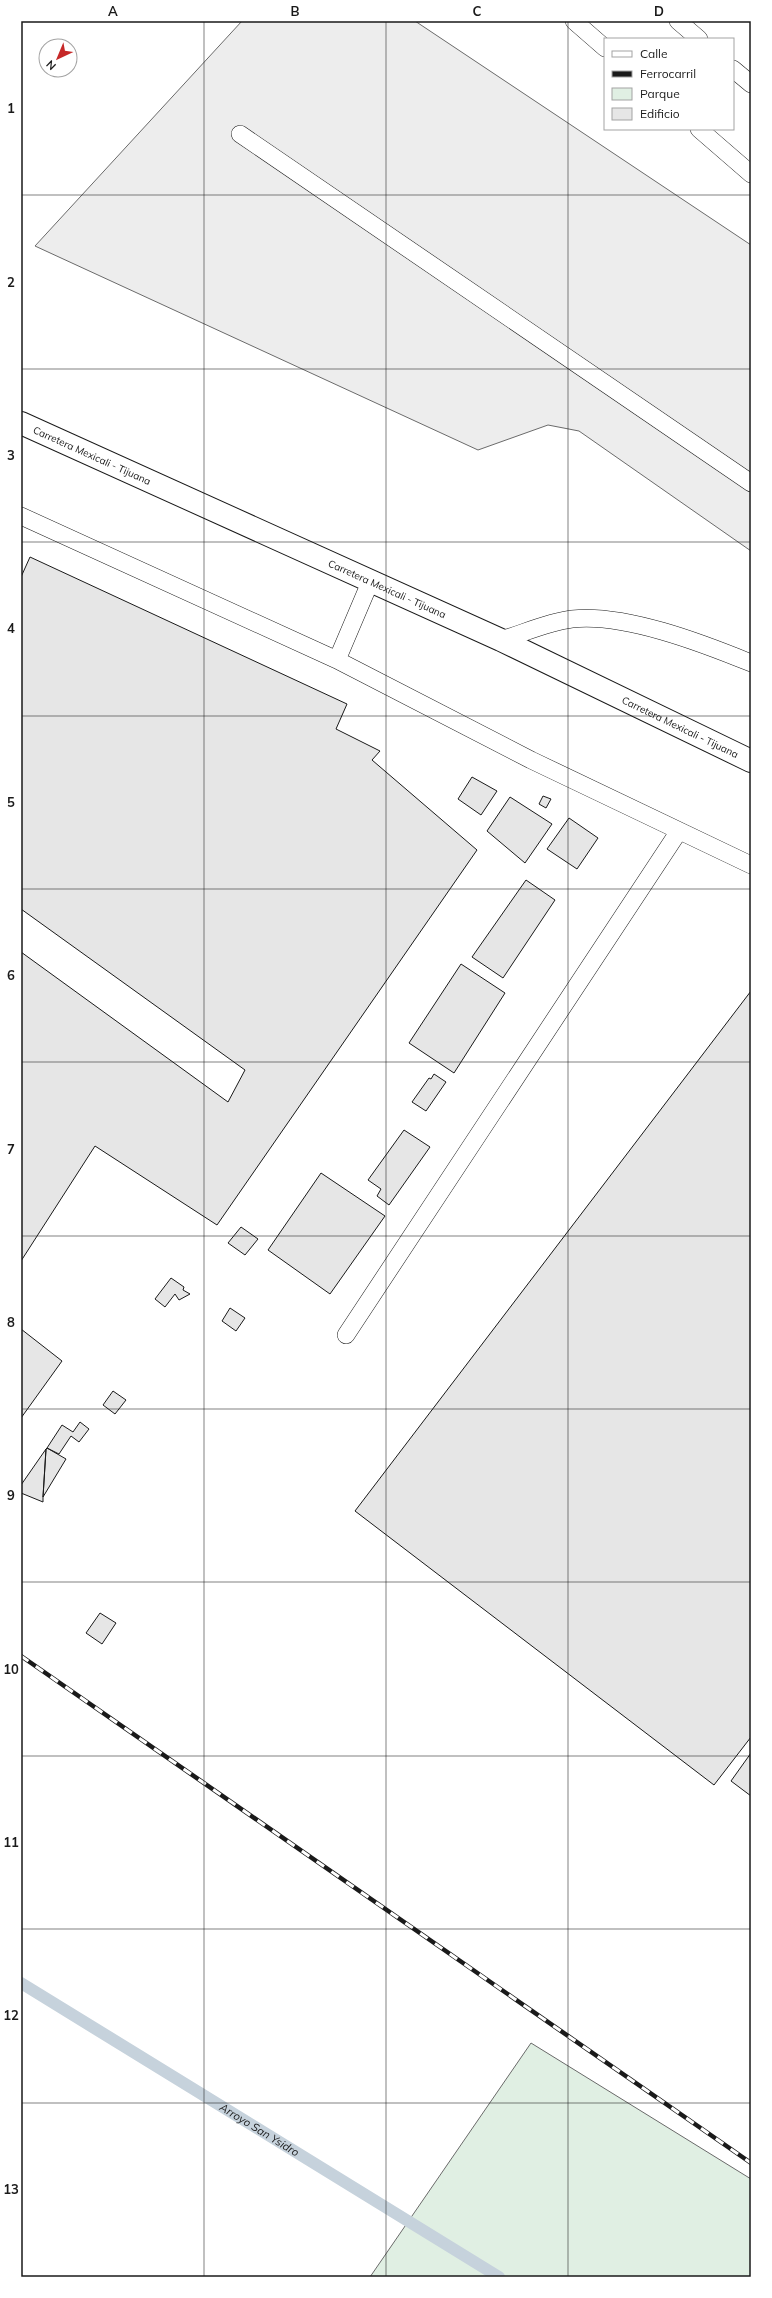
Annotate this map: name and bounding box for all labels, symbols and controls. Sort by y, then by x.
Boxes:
text: A [108,3,118,19]
text: B [291,3,300,19]
text: C [473,3,482,19]
text: D [654,3,664,19]
north arrow [38,38,78,78]
legend [604,38,734,130]
text: Calle [640,46,667,61]
text: N [43,57,59,73]
text: Ferrocarril [640,66,696,81]
text: Parque [640,86,680,101]
text: 1 [7,100,15,116]
text: Edificio [640,106,680,121]
text: 2 [7,274,15,290]
street label: Carretera Mexicali - Tijuana [31,423,153,487]
text: 3 [7,447,15,463]
street label: Carretera Mexicali - Tijuana [326,556,448,621]
text: 4 [7,620,15,636]
street label: Carretera Mexicali - Tijuana [620,693,741,761]
text: 5 [7,794,15,810]
text: 6 [7,967,15,983]
text: 7 [7,1141,15,1157]
text: 8 [7,1314,15,1330]
text: 9 [7,1487,15,1503]
text: 10 [3,1661,19,1677]
text: 11 [3,1834,19,1850]
text: 12 [3,2007,19,2023]
water label: Arroyo San Ysidro [216,2099,302,2159]
text: 13 [3,2181,19,2197]

